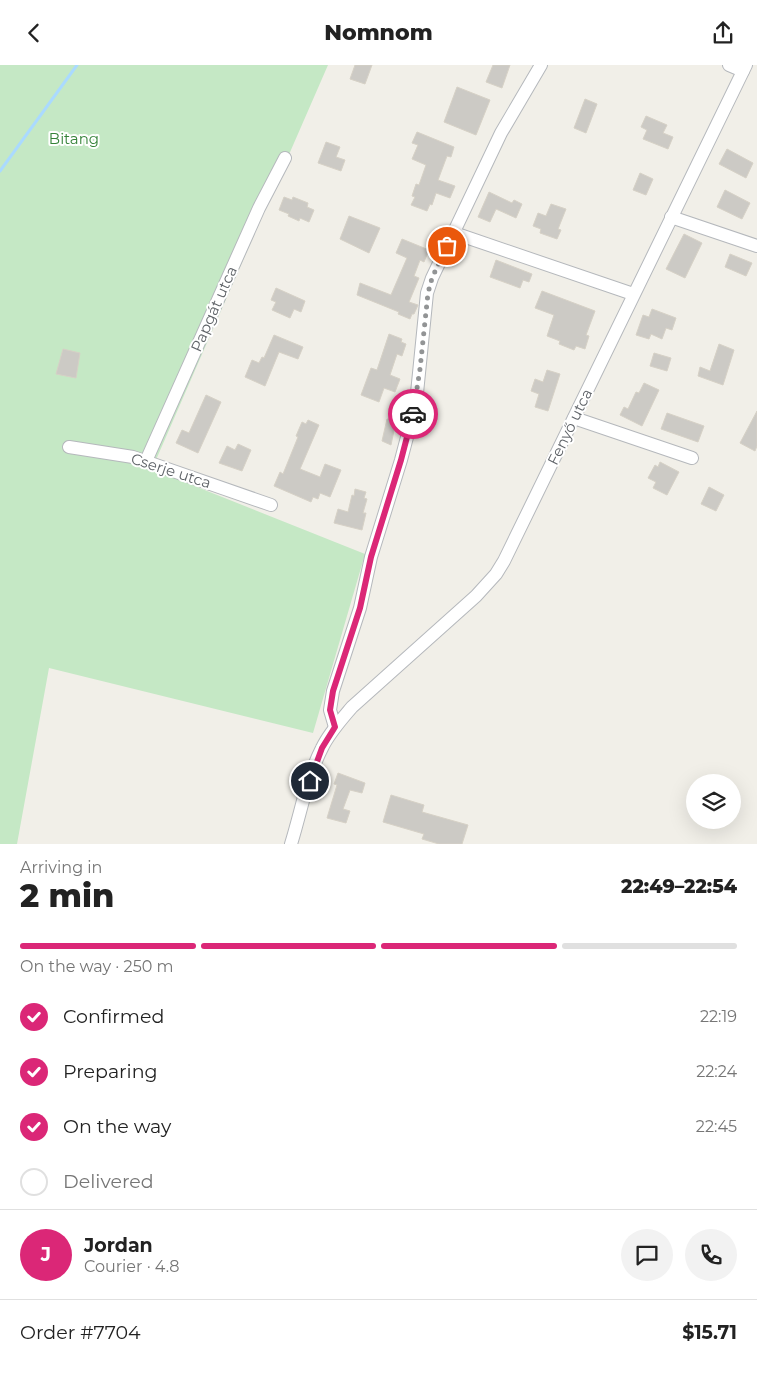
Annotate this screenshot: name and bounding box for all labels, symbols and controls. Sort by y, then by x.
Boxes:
icon: back [20,19,48,47]
text: Nomnom [324,19,433,46]
icon: share [709,19,737,47]
park label: Bitang [49,129,99,148]
pin [426,225,468,267]
icon: bag [433,232,461,260]
street label: Papgát utca [186,263,241,355]
street label: Fenyő utca [543,386,596,468]
courier [388,389,438,439]
icon: car [399,400,427,428]
street label: Cserje utca [129,449,214,492]
pin [289,760,331,802]
icon: home [296,767,324,795]
map controls [686,774,741,829]
button: layers [686,774,741,829]
text: Arriving in [20,858,102,877]
text: 22:49–22:54 [621,875,737,898]
text: 2 min [20,876,114,915]
text: On the way · 250 m [20,957,173,976]
icon: check [20,1003,48,1031]
text: Confirmed [63,1005,164,1028]
text: 22:19 [700,1007,737,1026]
icon: check [20,1058,48,1086]
text: Preparing [63,1060,158,1083]
text: 22:24 [696,1062,737,1081]
icon: check [20,1113,48,1141]
text: On the way [63,1115,171,1138]
text: 22:45 [696,1117,737,1136]
text: Delivered [63,1170,154,1193]
button: chat [621,1229,673,1281]
button: phone [685,1229,737,1281]
text: Jordan [84,1234,153,1257]
text: J [41,1243,51,1266]
text: Courier · 4.8 [84,1257,180,1276]
text: Order #7704 [20,1321,141,1344]
text: $15.71 [682,1321,737,1344]

